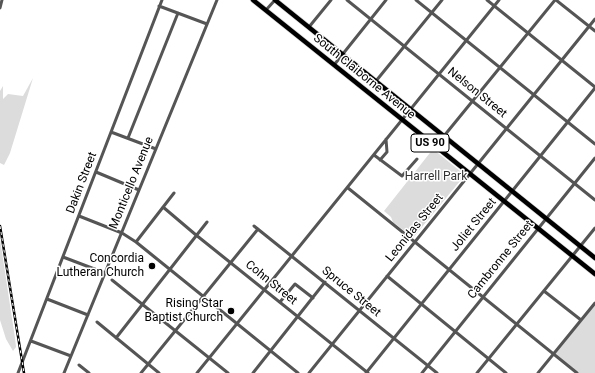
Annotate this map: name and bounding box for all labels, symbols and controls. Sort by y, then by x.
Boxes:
street label: South Claiborne Avenue [310,31,418,123]
street label: Nelson Street [444,65,510,121]
road number: US 90 [411,134,449,152]
street label: Monticello Avenue [107,135,157,231]
street label: Dakin Street [64,150,100,216]
park label: Harrell Park [405,170,467,184]
street label: Leonidas Street [383,191,447,265]
street label: Joliet Street [448,196,500,254]
street label: Cambronne Street [465,218,537,302]
place label: Concordia Lutheran Church [56,252,144,280]
street label: Cohn Street [242,258,300,308]
marker: Concordia Lutheran Church [147,261,157,271]
street label: Spruce Street [319,264,383,320]
place label: Rising Star Baptist Church [144,297,223,325]
marker: Rising Star Baptist Church [226,306,236,316]

